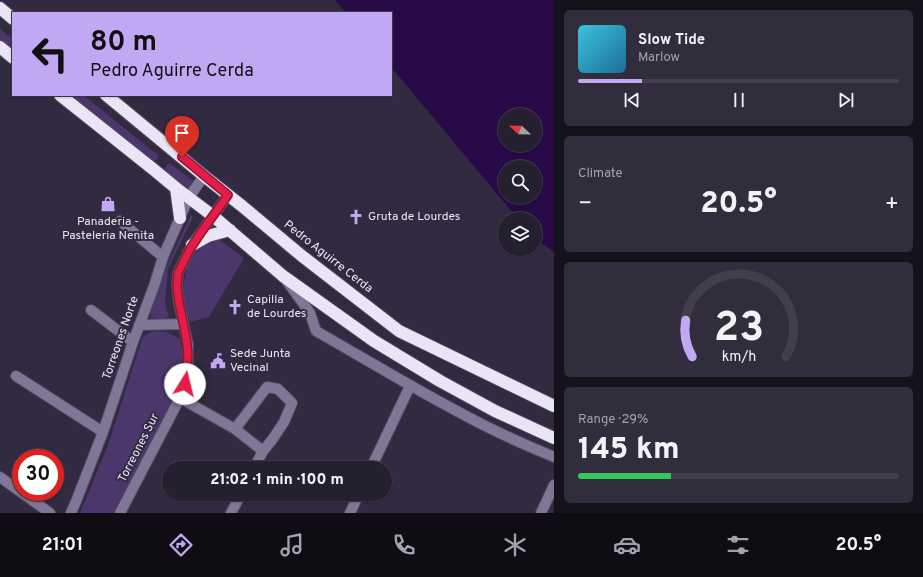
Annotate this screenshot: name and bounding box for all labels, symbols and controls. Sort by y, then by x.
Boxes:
text: 80 m [90,25,157,61]
icon: left [24,28,76,80]
text: Slow Tide [638,31,705,50]
text: Marlow [638,50,680,66]
text: Pedro Aguirre Cerda [90,60,254,83]
icon: previous [621,89,643,111]
icon: pause [728,89,750,111]
icon: next [835,89,857,111]
north arrow [498,108,542,152]
map controls [498,108,542,256]
pin [165,116,199,157]
icon: arrive [171,122,193,144]
button: search [498,160,542,204]
text: Climate [578,166,623,182]
text: 20.5° [700,186,777,223]
text: − [578,191,592,218]
text: + [885,191,899,218]
shop icon: Panaderia - Pasteleria Nenita [99,195,117,213]
church icon: Gruta de Lourdes [347,208,365,226]
place label: Gruta de Lourdes [368,209,460,225]
button: layers [498,212,542,256]
place label: Panaderia - Pasteleria Nenita [62,214,154,244]
street label: Pedro Aguirre Cerda [280,217,376,297]
place label: Capilla de Lourdes [247,292,306,322]
street label: Torreones Norte [99,294,143,382]
church icon: Capilla de Lourdes [226,298,244,316]
text: 23 [713,303,764,356]
place label: Sede Junta Vecinal [230,346,290,376]
text: km/h [721,348,756,366]
public building icon: Sede Junta Vecinal [209,352,227,370]
position arrow [164,363,206,405]
street label: Torreones Sur [115,411,163,485]
text: Range · 29% [578,412,648,428]
text: 145 km [578,432,680,469]
speed limit sign: 30 [12,449,64,501]
text: 21:02 · 1 min · 100 m [210,471,344,490]
icon: directions [167,531,195,559]
icon: music [278,531,306,559]
icon: phone [390,531,418,559]
icon: climate [501,531,529,559]
icon: car [613,531,641,559]
icon: filters [724,531,752,559]
text: 21:01 [42,534,83,557]
text: 20.5° [836,534,881,557]

